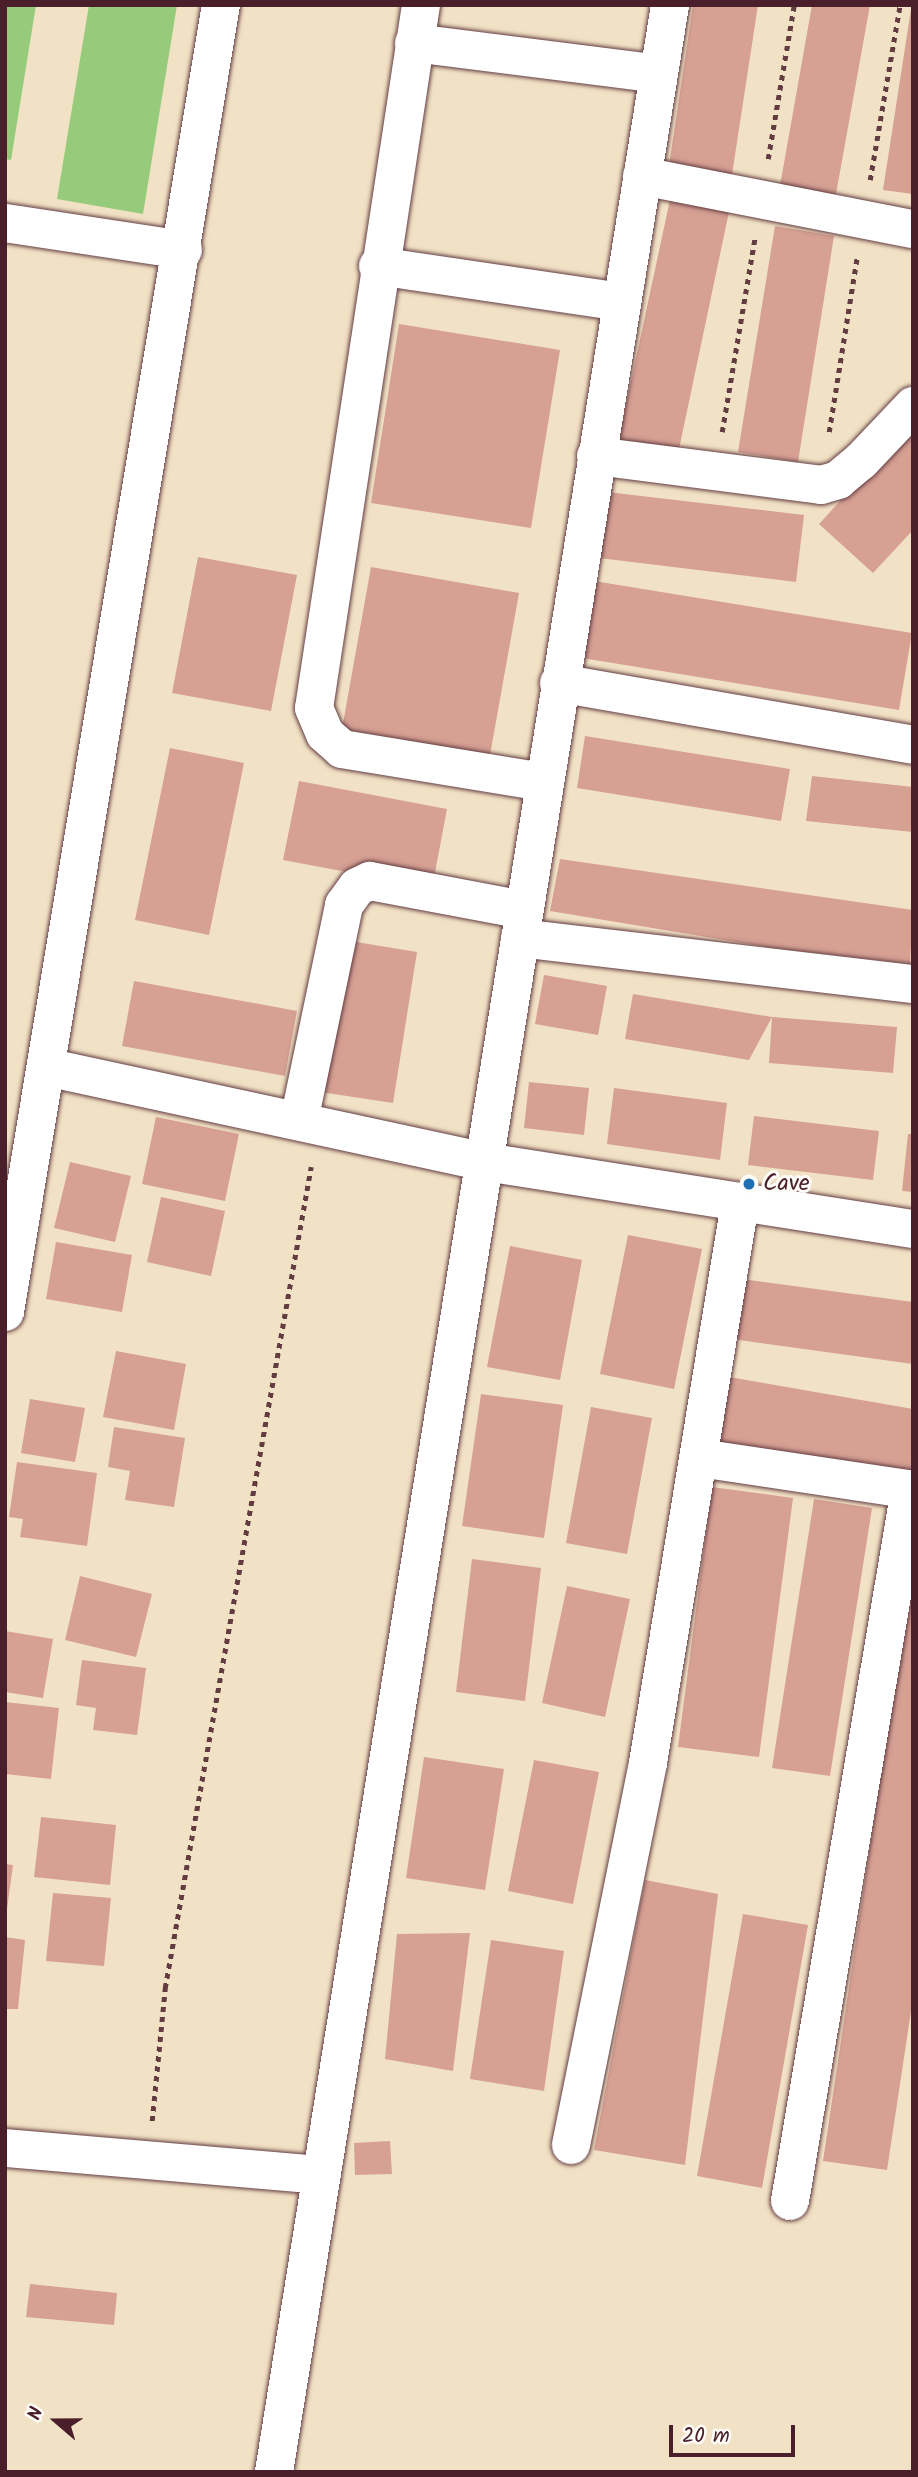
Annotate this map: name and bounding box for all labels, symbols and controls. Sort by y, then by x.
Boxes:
place label: Cave [763,1170,810,1198]
marker: Cave [741,1176,757,1192]
north arrow [21,2386,91,2456]
text: N [20,2403,52,2425]
scale bar [673,2410,799,2454]
text: 20 m [682,2420,730,2453]

